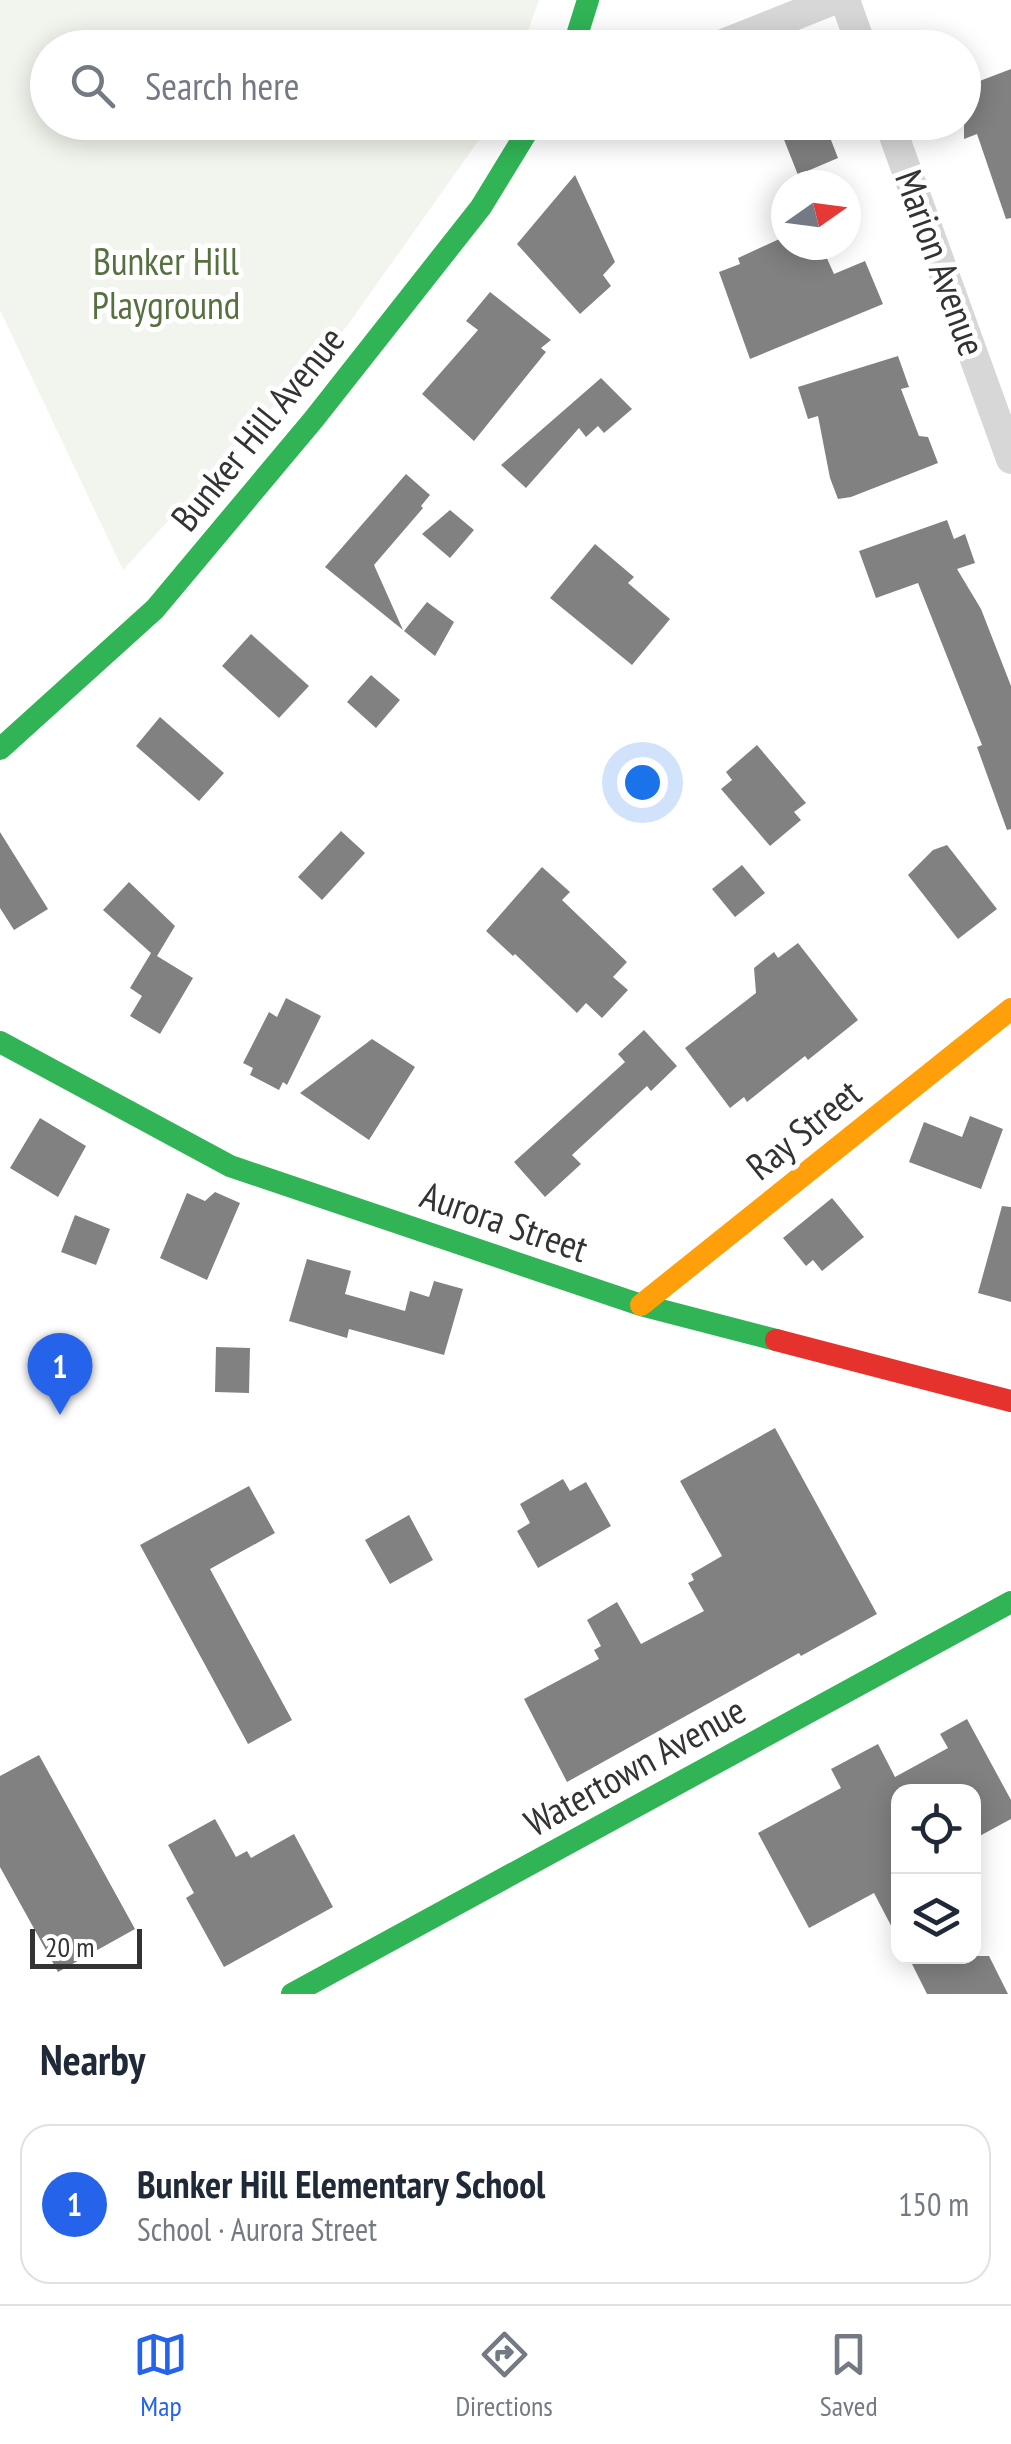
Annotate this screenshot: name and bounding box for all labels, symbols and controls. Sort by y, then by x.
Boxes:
search box [30,30,981,140]
icon: search [65,58,120,113]
text: Search here [145,61,299,110]
street label: Marion Avenue [885,163,998,362]
north arrow [771,170,861,260]
park label: Bunker Hill Playground [92,236,240,329]
street label: Bunker Hill Avenue [159,316,354,540]
your location [617,757,668,808]
street label: Ray Street [736,1067,871,1190]
street label: Aurora Street [414,1169,595,1272]
pin: 1 [28,1332,92,1415]
street label: Watertown Avenue [515,1685,753,1847]
map controls [891,1784,981,1964]
button: locate [891,1784,981,1874]
button: layers [891,1874,981,1964]
scale bar [30,1924,142,1968]
text: 20 m [45,1928,94,1965]
text: Nearby [40,2032,145,2087]
text: Bunker Hill Elementary School [137,2159,545,2208]
text: 1 [67,2183,82,2225]
text: 150 m [898,2183,969,2225]
text: School · Aurora Street [137,2208,377,2250]
tab: Map [133,2327,188,2424]
tab: Directions [455,2327,553,2424]
tab: Saved [820,2327,878,2424]

